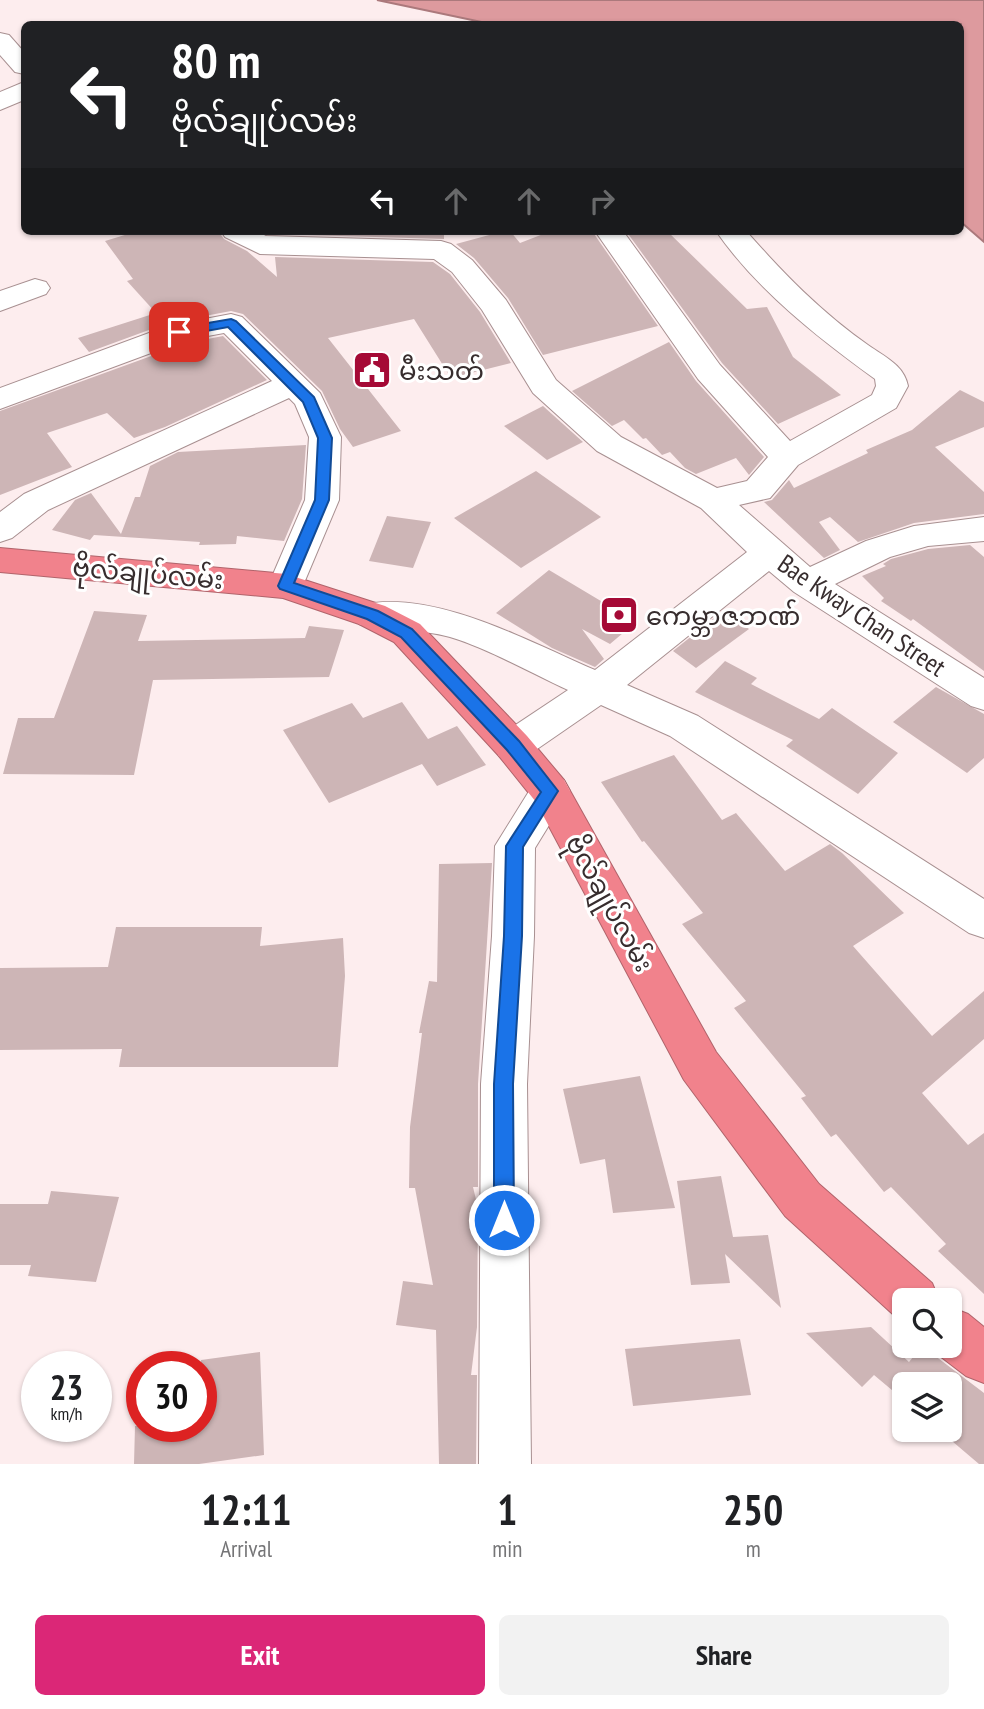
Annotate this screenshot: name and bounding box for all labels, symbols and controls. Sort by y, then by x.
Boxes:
text: 80 m [171,28,260,92]
icon: left [56,49,147,140]
text: ဗိုလ်ချုပ်လမ်း [171,99,357,141]
icon: left [364,182,402,220]
icon: ahead [437,182,475,220]
icon: ahead [510,182,548,220]
icon: right [583,182,621,220]
pin [149,302,209,362]
icon: arrive [160,313,198,351]
public building icon: မီးသတ် [351,349,393,391]
place label: မီးသတ် [399,354,484,387]
street label: Bae Kway Chan Street [772,547,952,683]
street label: ဗိုလ်ချုပ်လမ်း [71,550,225,601]
bank icon: ကေမ္ဘာဇဘဏ် [598,594,640,636]
place label: ကေမ္ဘာဇဘဏ် [646,599,800,637]
street label: ဗိုလ်ချုပ်လမ်း [555,829,661,980]
position arrow [467,1183,541,1257]
map controls [892,1288,962,1442]
button: search [892,1288,962,1358]
speed limit sign: 30 [126,1351,217,1442]
text: 23 [50,1364,83,1410]
button: layers [892,1372,962,1442]
text: km/h [51,1402,82,1425]
text: 12:11 [201,1482,292,1537]
text: 1 [497,1482,517,1537]
text: 250 [723,1482,783,1537]
text: Arrival [220,1534,272,1563]
text: min [492,1534,522,1563]
text: m [746,1534,761,1563]
button: Exit [35,1615,485,1695]
button: Share [499,1615,949,1695]

